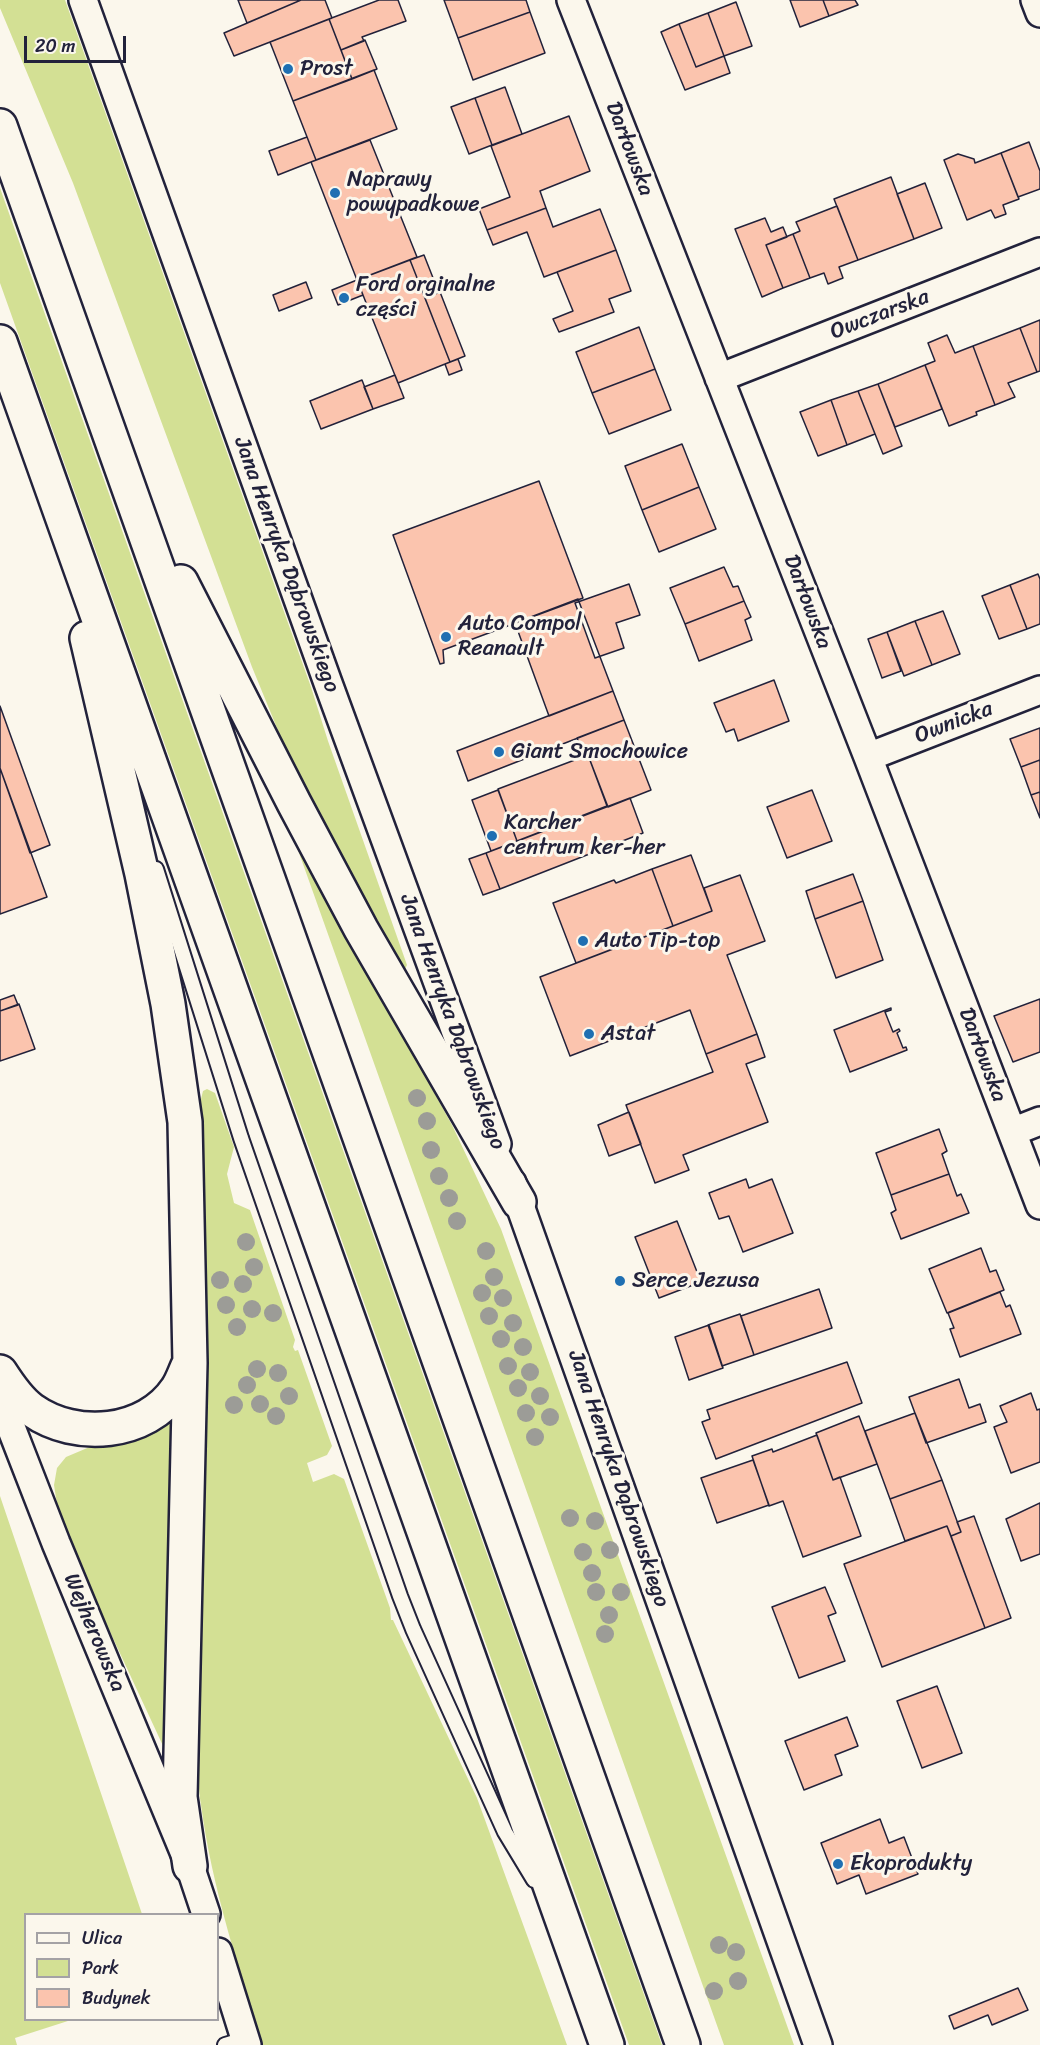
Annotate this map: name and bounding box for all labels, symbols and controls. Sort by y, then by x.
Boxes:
scale bar [27,24,129,62]
text: 20 m [35,30,75,62]
place label: Prost [300,56,353,82]
marker: Prost [281,62,295,76]
street label: Darłowska [599,98,659,200]
place label: Naprawy powypadkowe [347,167,480,218]
marker: Naprawy powypadkowe [328,186,342,200]
place label: Ford orginalne części [356,272,495,324]
street label: Owczarska [827,284,933,346]
marker: Ford orginalne części [337,291,351,305]
street label: Jana Henryka Dąbrowskiego [227,434,345,696]
street label: Darłowska [777,551,837,653]
place label: Auto Compol Reanault [458,611,582,662]
marker: Auto Compol Reanault [439,630,453,644]
street label: Ownicka [911,696,997,750]
place label: Giant Smochowice [511,739,688,765]
marker: Giant Smochowice [492,745,506,759]
place label: Karcher centrum ker-her [504,810,665,861]
marker: Karcher centrum ker-her [485,829,499,843]
street label: Jana Henryka Dąbrowskiego [393,891,511,1153]
place label: Auto Tip-top [595,928,720,954]
marker: Auto Tip-top [576,934,590,948]
street label: Darłowska [952,1004,1012,1106]
place label: Astat [601,1021,655,1047]
marker: Astat [582,1027,596,1041]
place label: Serce Jezusa [632,1268,759,1294]
marker: Serce Jezusa [613,1274,627,1288]
street label: Jana Henryka Dąbrowskiego [562,1347,674,1611]
street label: Wejherowska [57,1570,131,1696]
place label: Ekoprodukty [850,1851,972,1877]
marker: Ekoprodukty [831,1857,845,1871]
legend [24,1913,219,2021]
text: Ulica [82,1922,122,1954]
text: Park [82,1952,119,1984]
text: Budynek [82,1982,150,2014]

